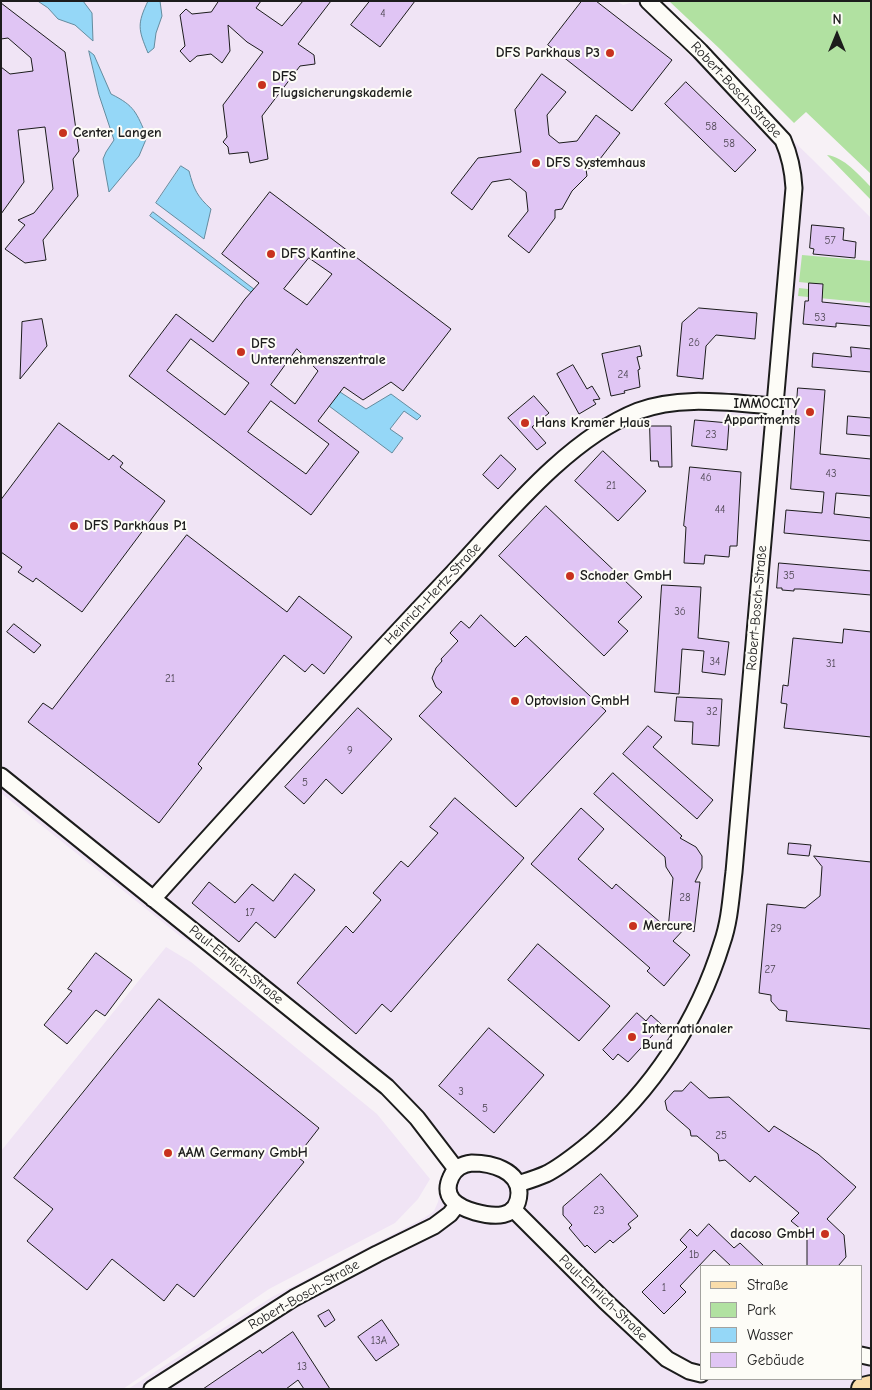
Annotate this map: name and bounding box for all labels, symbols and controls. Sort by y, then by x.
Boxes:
house number: 4 [380,7,386,21]
north arrow [812,10,862,60]
text: N [832,11,842,28]
street label: Robert-Bosch-Straße [687,38,785,142]
place label: DFS Parkhaus P3 [496,45,600,61]
marker: DFS Parkhaus P3 [604,47,616,59]
place label: DFS Flugsicherungskademie [272,69,412,102]
marker: DFS Flugsicherungskademie [256,79,268,91]
house number: 58 [705,120,717,134]
place label: Center Langen [73,125,162,141]
marker: Center Langen [57,127,69,139]
house number: 58 [723,137,735,151]
place label: DFS Systemhaus [546,155,645,171]
marker: DFS Systemhaus [530,157,542,169]
house number: 57 [824,234,836,248]
place label: DFS Kantine [281,246,356,262]
marker: DFS Kantine [265,248,277,260]
house number: 53 [814,311,826,325]
place label: DFS Unternehmenszentrale [251,336,386,368]
house number: 26 [688,336,700,350]
marker: DFS Unternehmenszentrale [235,346,247,358]
house number: 24 [617,368,629,382]
place label: IMMOCITY Appartments [724,396,800,428]
marker: IMMOCITY Appartments [804,406,816,418]
place label: Hans Kramer Haus [535,415,650,431]
marker: Hans Kramer Haus [519,417,531,429]
house number: 23 [705,428,717,442]
house number: 43 [826,467,836,481]
house number: 46 [700,471,712,485]
house number: 21 [606,479,616,493]
house number: 44 [715,503,725,517]
place label: DFS Parkhaus P1 [84,518,187,534]
marker: DFS Parkhaus P1 [68,520,80,532]
street label: Heinrich-Hertz-Straße [381,539,485,649]
street label: Robert-Bosch-Straße [743,545,771,671]
place label: Schoder GmbH [580,568,672,584]
house number: 35 [783,569,795,583]
marker: Schoder GmbH [564,570,576,582]
house number: 36 [674,605,686,619]
house number: 34 [710,655,720,669]
house number: 31 [826,657,836,671]
house number: 21 [165,672,175,686]
place label: Optovision GmbH [525,693,629,709]
marker: Optovision GmbH [509,695,521,707]
house number: 32 [706,705,718,719]
house number: 9 [347,744,353,758]
house number: 5 [302,776,308,790]
house number: 28 [679,891,691,905]
house number: 17 [245,906,255,920]
place label: Mercure [643,918,692,934]
marker: Mercure [627,920,639,932]
street label: Paul-Ehrlich-Straße [185,922,287,1008]
house number: 29 [770,922,782,936]
house number: 27 [765,963,775,977]
place label: Internationaler Bund [642,1021,733,1054]
marker: Internationaler Bund [626,1031,638,1043]
house number: 3 [458,1085,464,1099]
house number: 5 [482,1102,488,1116]
house number: 25 [715,1129,727,1143]
place label: AAM Germany GmbH [178,1145,308,1161]
marker: AAM Germany GmbH [162,1147,174,1159]
house number: 23 [593,1204,605,1218]
place label: dacoso GmbH [730,1226,815,1242]
marker: dacoso GmbH [819,1228,831,1240]
house number: 1b [689,1248,699,1262]
street label: Paul-Ehrlich-Straße [555,1251,651,1345]
street label: Robert-Bosch-Straße [245,1256,363,1334]
legend [700,1265,862,1380]
text: Straße [747,1276,788,1294]
house number: 1 [662,1281,666,1295]
text: Park [747,1301,776,1319]
text: Wasser [747,1326,793,1344]
house number: 13A [371,1334,387,1348]
text: Gebäude [747,1351,804,1369]
house number: 13 [297,1360,307,1374]

